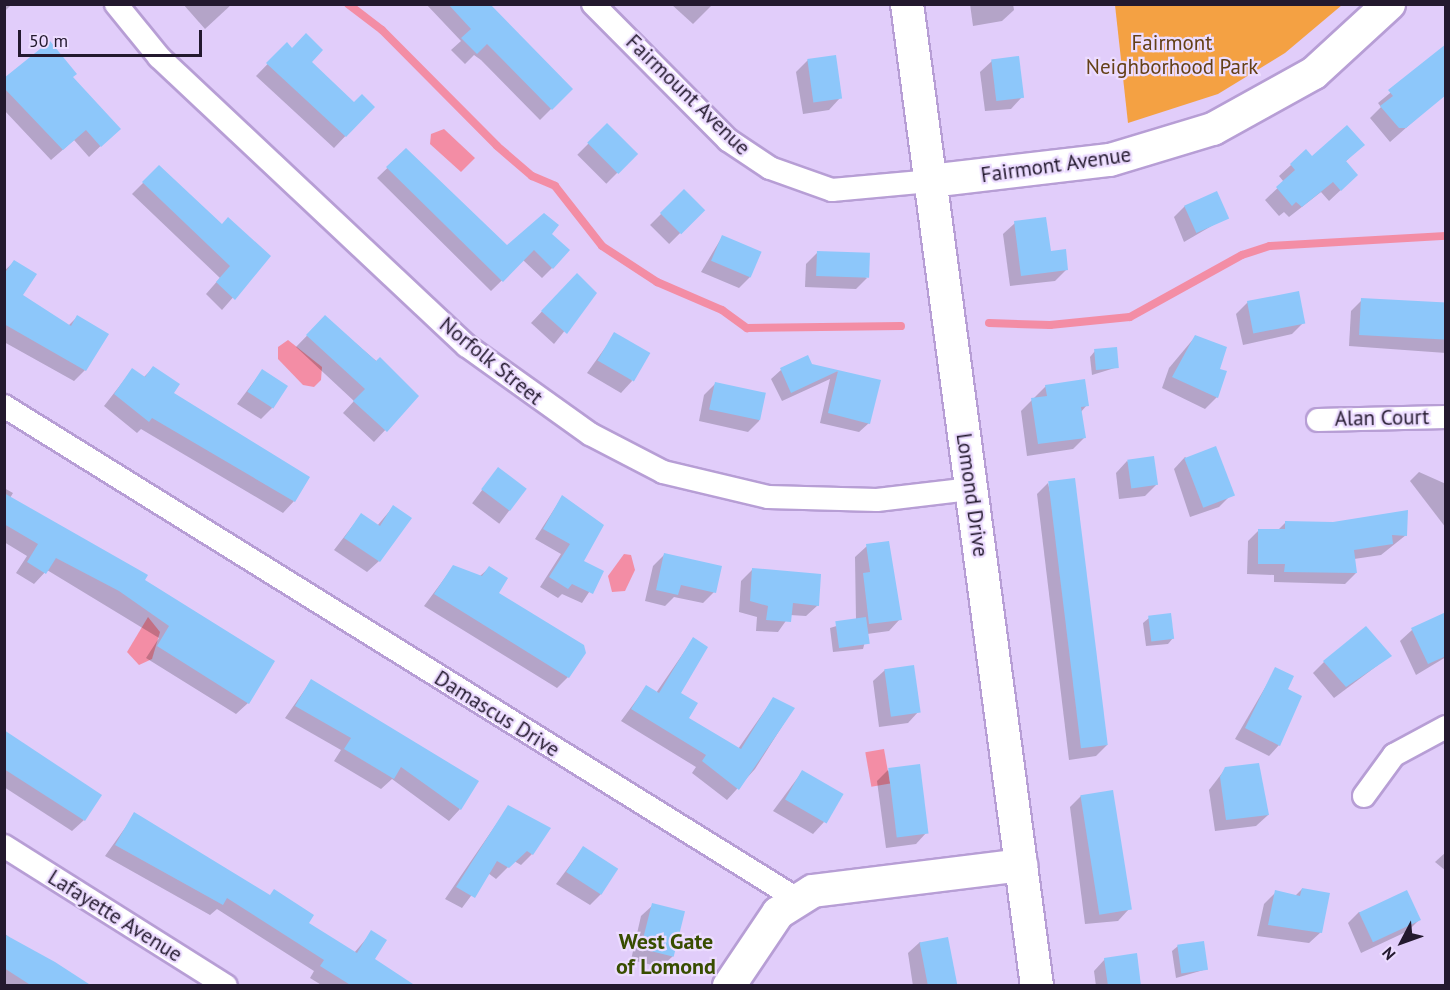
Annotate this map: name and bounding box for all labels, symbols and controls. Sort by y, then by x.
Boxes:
scale bar [21,18,206,56]
text: 50 m [29,29,68,52]
street label: Fairmount Avenue [620,29,756,161]
park label: Fairmont Neighborhood Park [1086,30,1258,80]
street label: Fairmont Avenue [979,142,1133,188]
street label: Norfolk Street [434,312,548,410]
street label: Alan Court [1334,405,1430,431]
street label: Lomond Drive [951,432,993,558]
street label: Damascus Drive [430,665,564,763]
street label: Lafayette Avenue [43,864,187,968]
north arrow [1372,912,1432,972]
district label: West Gate of Lomond [616,928,716,980]
text: N [1377,943,1399,964]

